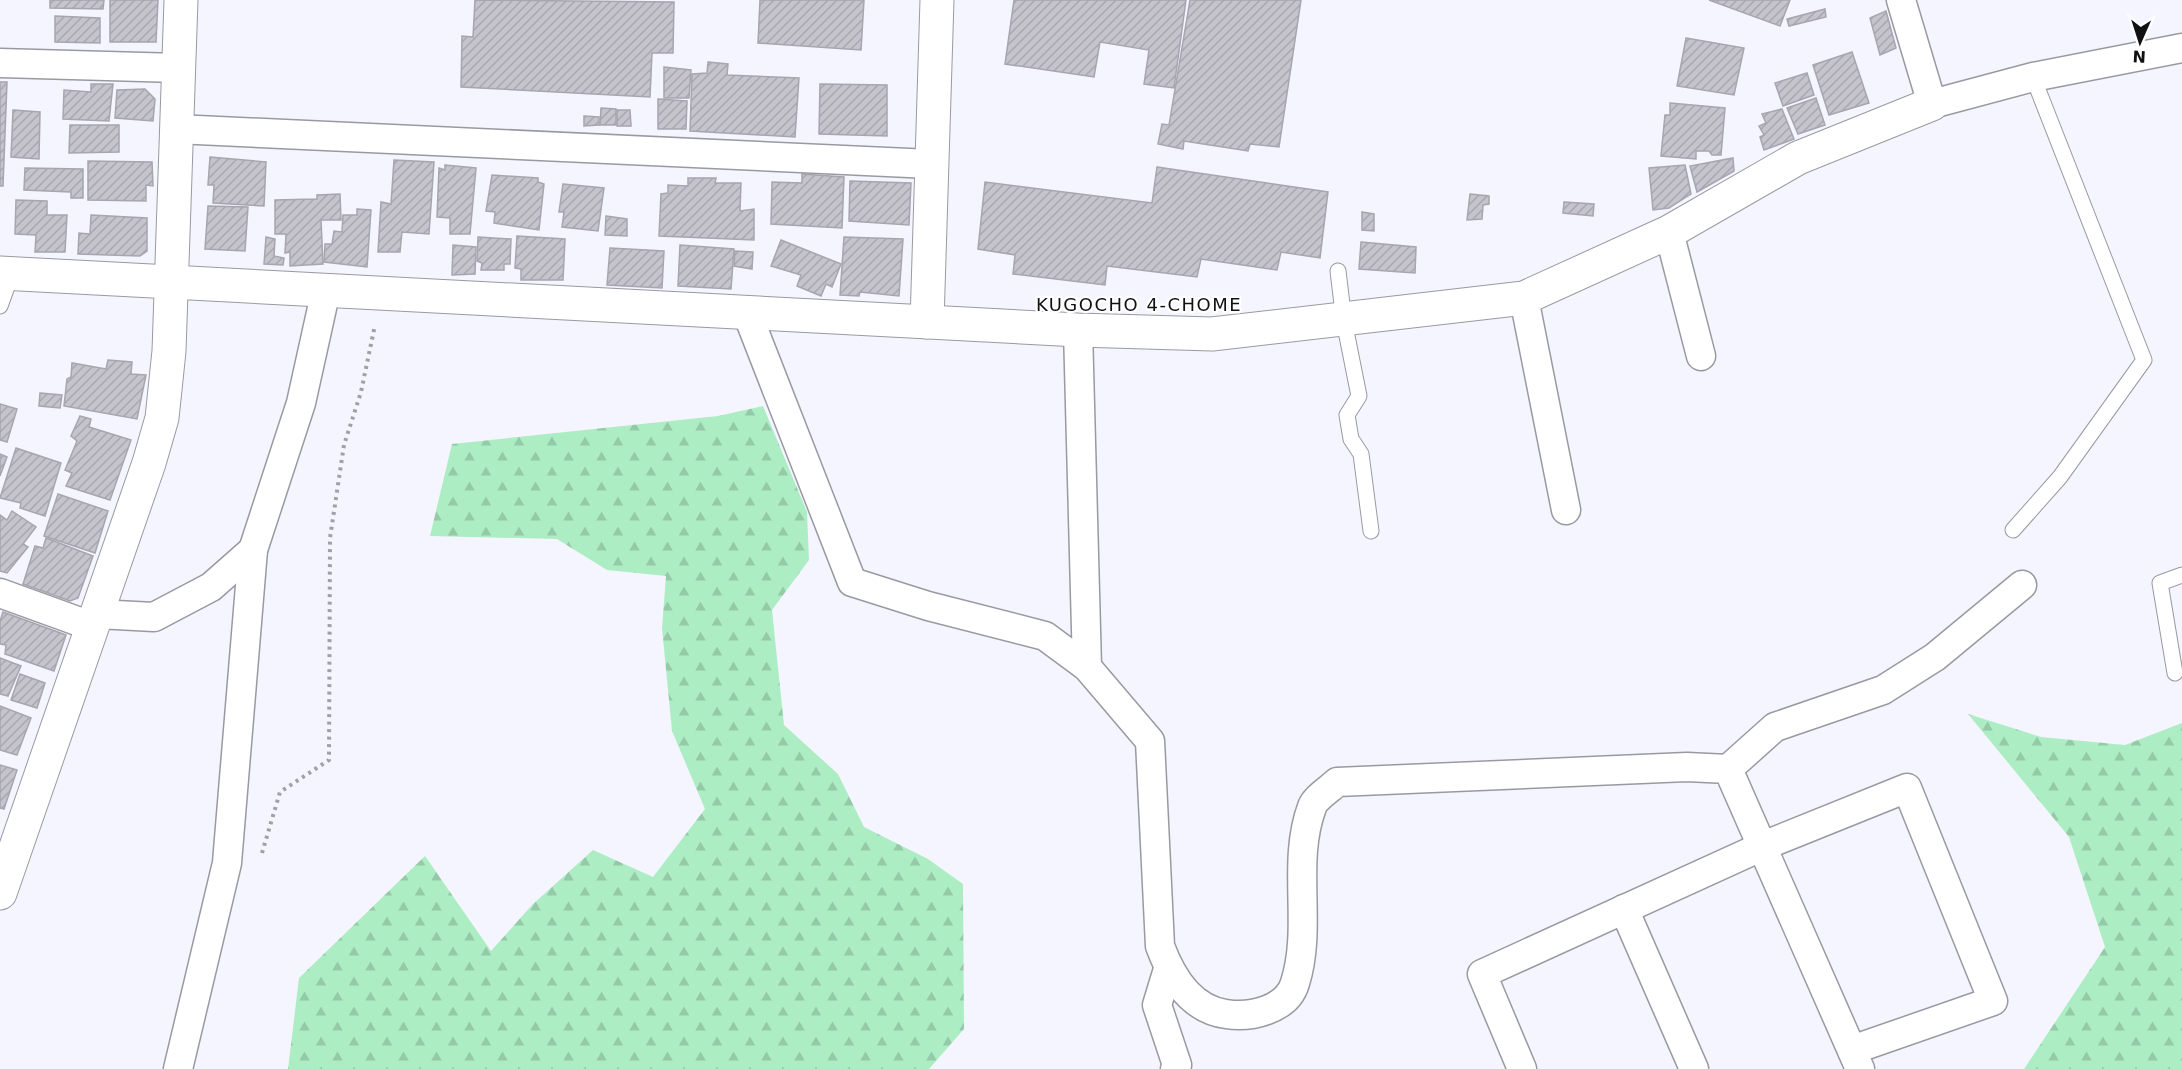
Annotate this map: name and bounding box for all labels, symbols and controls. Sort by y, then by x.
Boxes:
north arrow [2110,12,2170,72]
text: N [2132,47,2146,66]
district label: KUGOCHO 4-CHOME [1036,294,1242,315]

